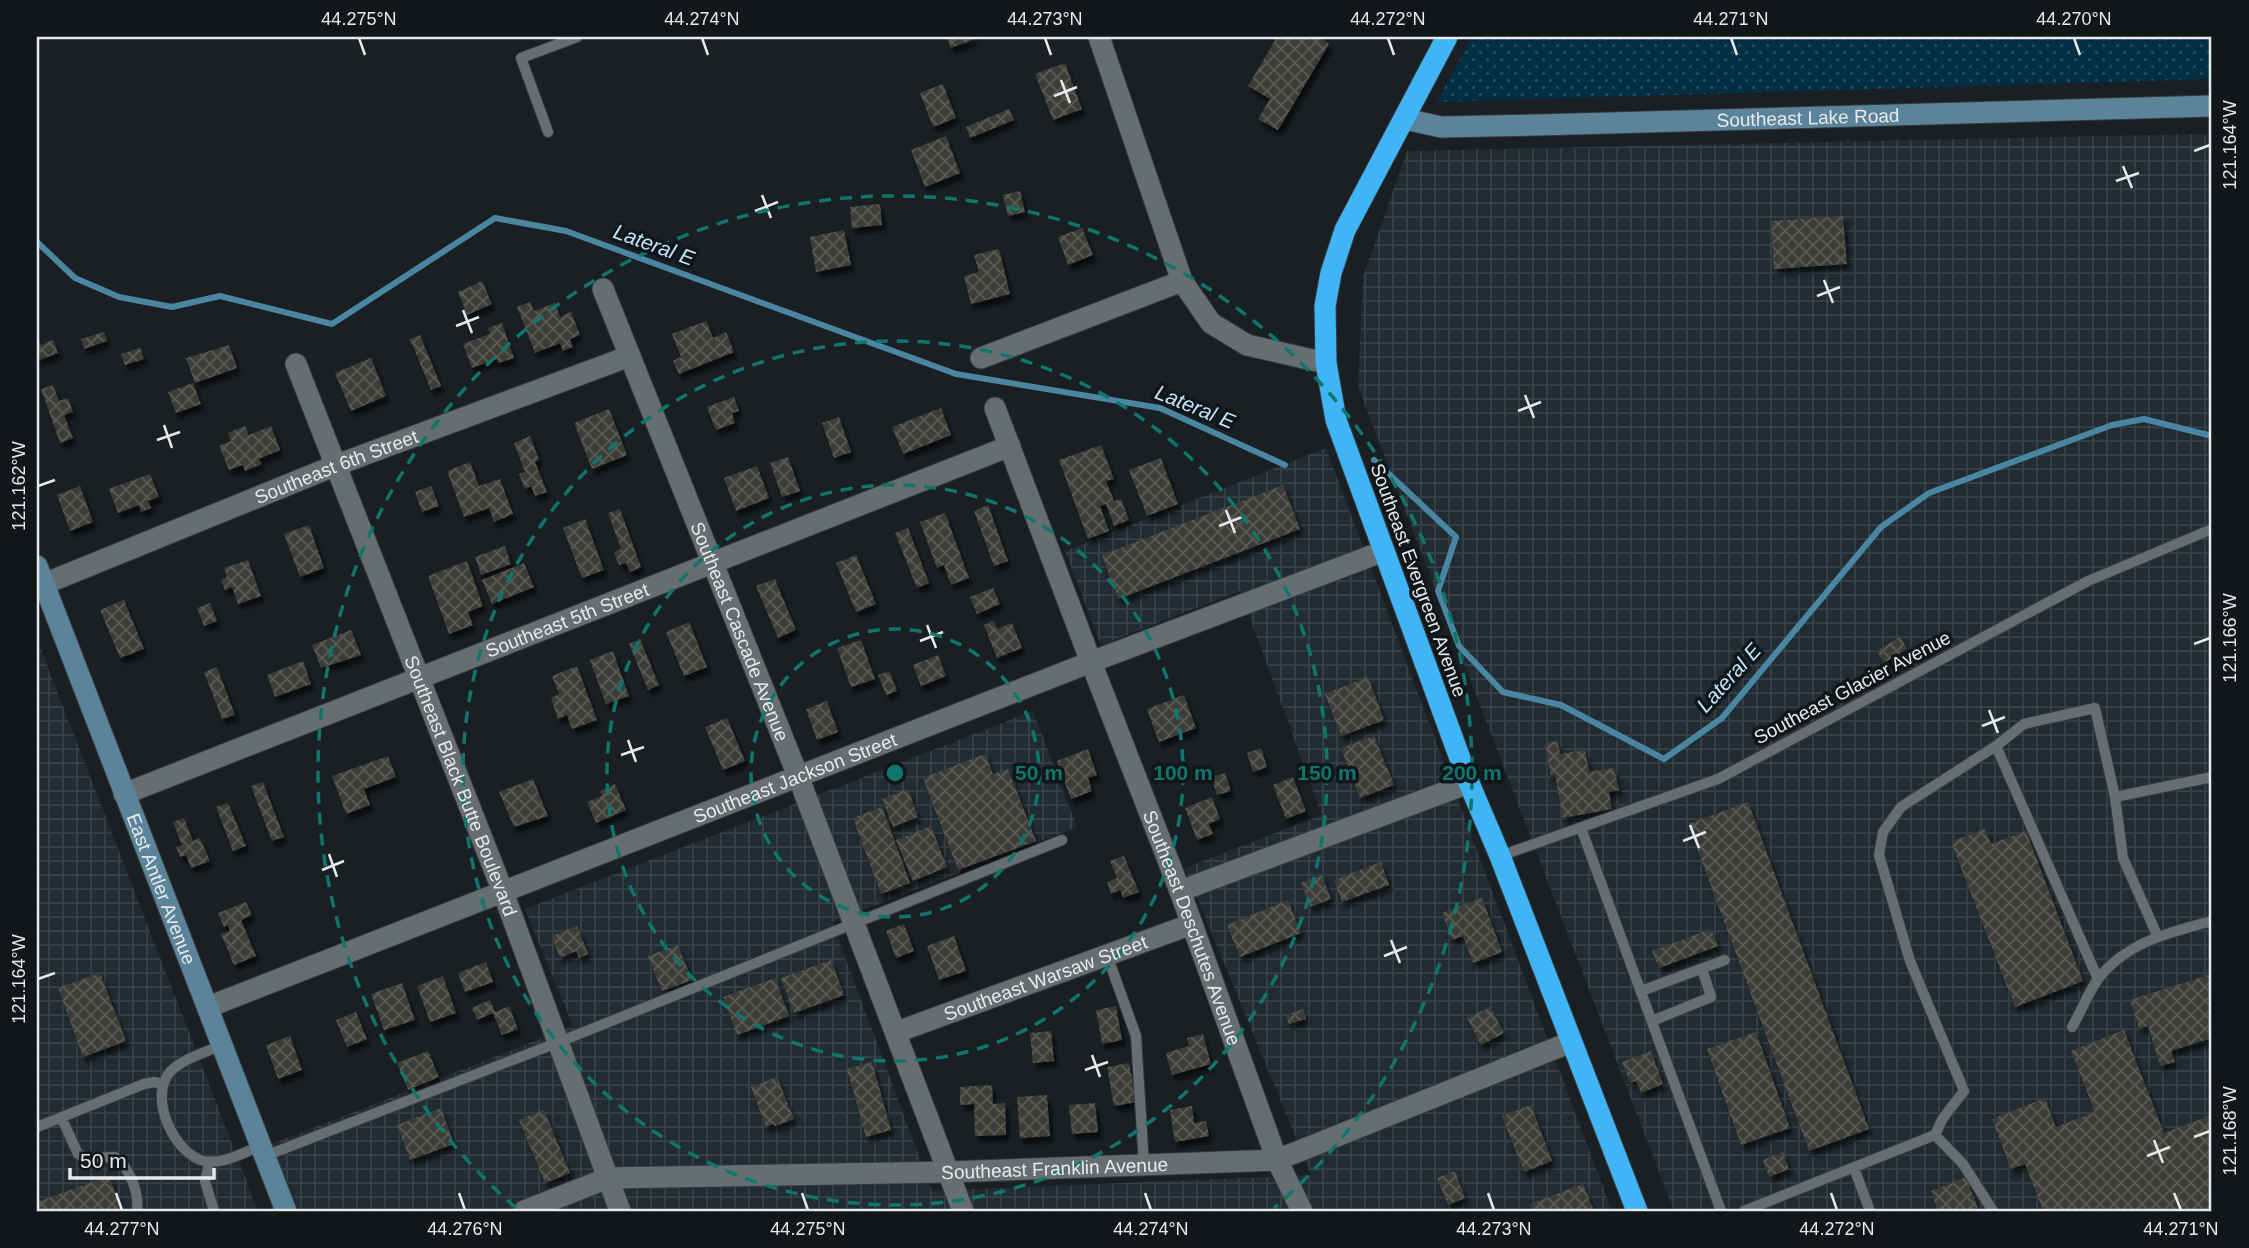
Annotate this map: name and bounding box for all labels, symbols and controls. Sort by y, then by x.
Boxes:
text: 44.275°N [321,9,397,29]
text: 44.274°N [664,9,740,29]
text: 44.273°N [1007,9,1083,29]
text: 44.272°N [1350,9,1426,29]
text: 44.271°N [1693,9,1769,29]
text: 44.270°N [2036,9,2112,29]
text: 121.164°W [2220,100,2240,190]
street label: Southeast Lake Road [1716,105,1900,131]
water label: Lateral E [611,219,699,270]
water label: Lateral E [1152,380,1239,433]
street label: Southeast 6th Street [252,426,422,508]
text: 121.162°W [9,441,29,531]
street label: Southeast Evergreen Avenue [1366,461,1471,700]
street label: Southeast Cascade Avenue [686,519,793,744]
street label: Southeast 5th Street [483,579,652,662]
text: 121.166°W [2220,593,2240,683]
street label: Southeast Glacier Avenue [1750,627,1954,748]
water label: Lateral E [1692,638,1766,717]
street label: Southeast Black Butte Boulevard [400,653,521,919]
street label: Southeast Jackson Street [690,729,900,827]
centre of rings [883,761,907,785]
text: 50 m [1015,761,1063,784]
text: 100 m [1153,761,1213,784]
text: 150 m [1297,761,1357,784]
text: 200 m [1442,761,1502,784]
street label: Southeast Deschutes Avenue [1139,807,1245,1048]
street label: East Antler Avenue [122,810,200,968]
street label: Southeast Warsaw Street [941,931,1151,1025]
text: 121.164°W [9,934,29,1024]
text: 121.168°W [2220,1086,2240,1176]
scale bar [70,1136,214,1180]
text: 50 m [80,1149,127,1172]
street label: Southeast Franklin Avenue [941,1154,1168,1183]
text: 44.277°N [84,1219,160,1239]
text: 44.276°N [427,1219,503,1239]
text: 44.275°N [770,1219,846,1239]
text: 44.274°N [1113,1219,1189,1239]
text: 44.273°N [1456,1219,1532,1239]
text: 44.272°N [1799,1219,1875,1239]
text: 44.271°N [2143,1219,2219,1239]

